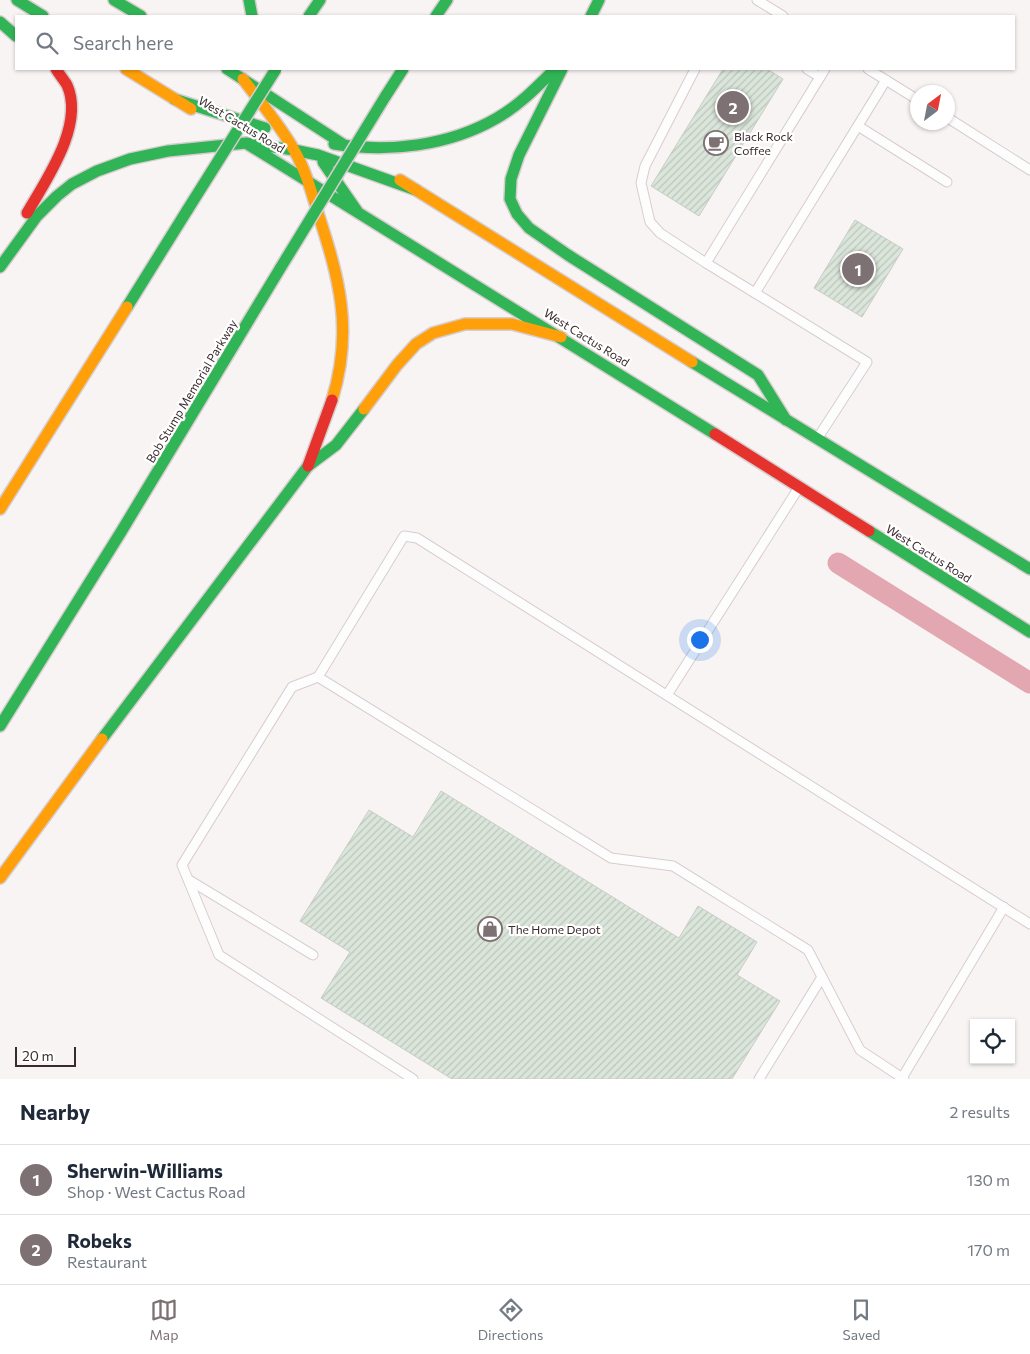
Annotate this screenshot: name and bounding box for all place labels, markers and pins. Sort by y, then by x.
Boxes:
pin: 2 [717,88,749,126]
place label: Black Rock Coffee [734,129,794,157]
cafe icon: Black Rock Coffee [703,130,729,156]
pin: 1 [842,250,874,288]
shop icon: The Home Depot [477,916,503,942]
place label: The Home Depot [508,922,601,936]

